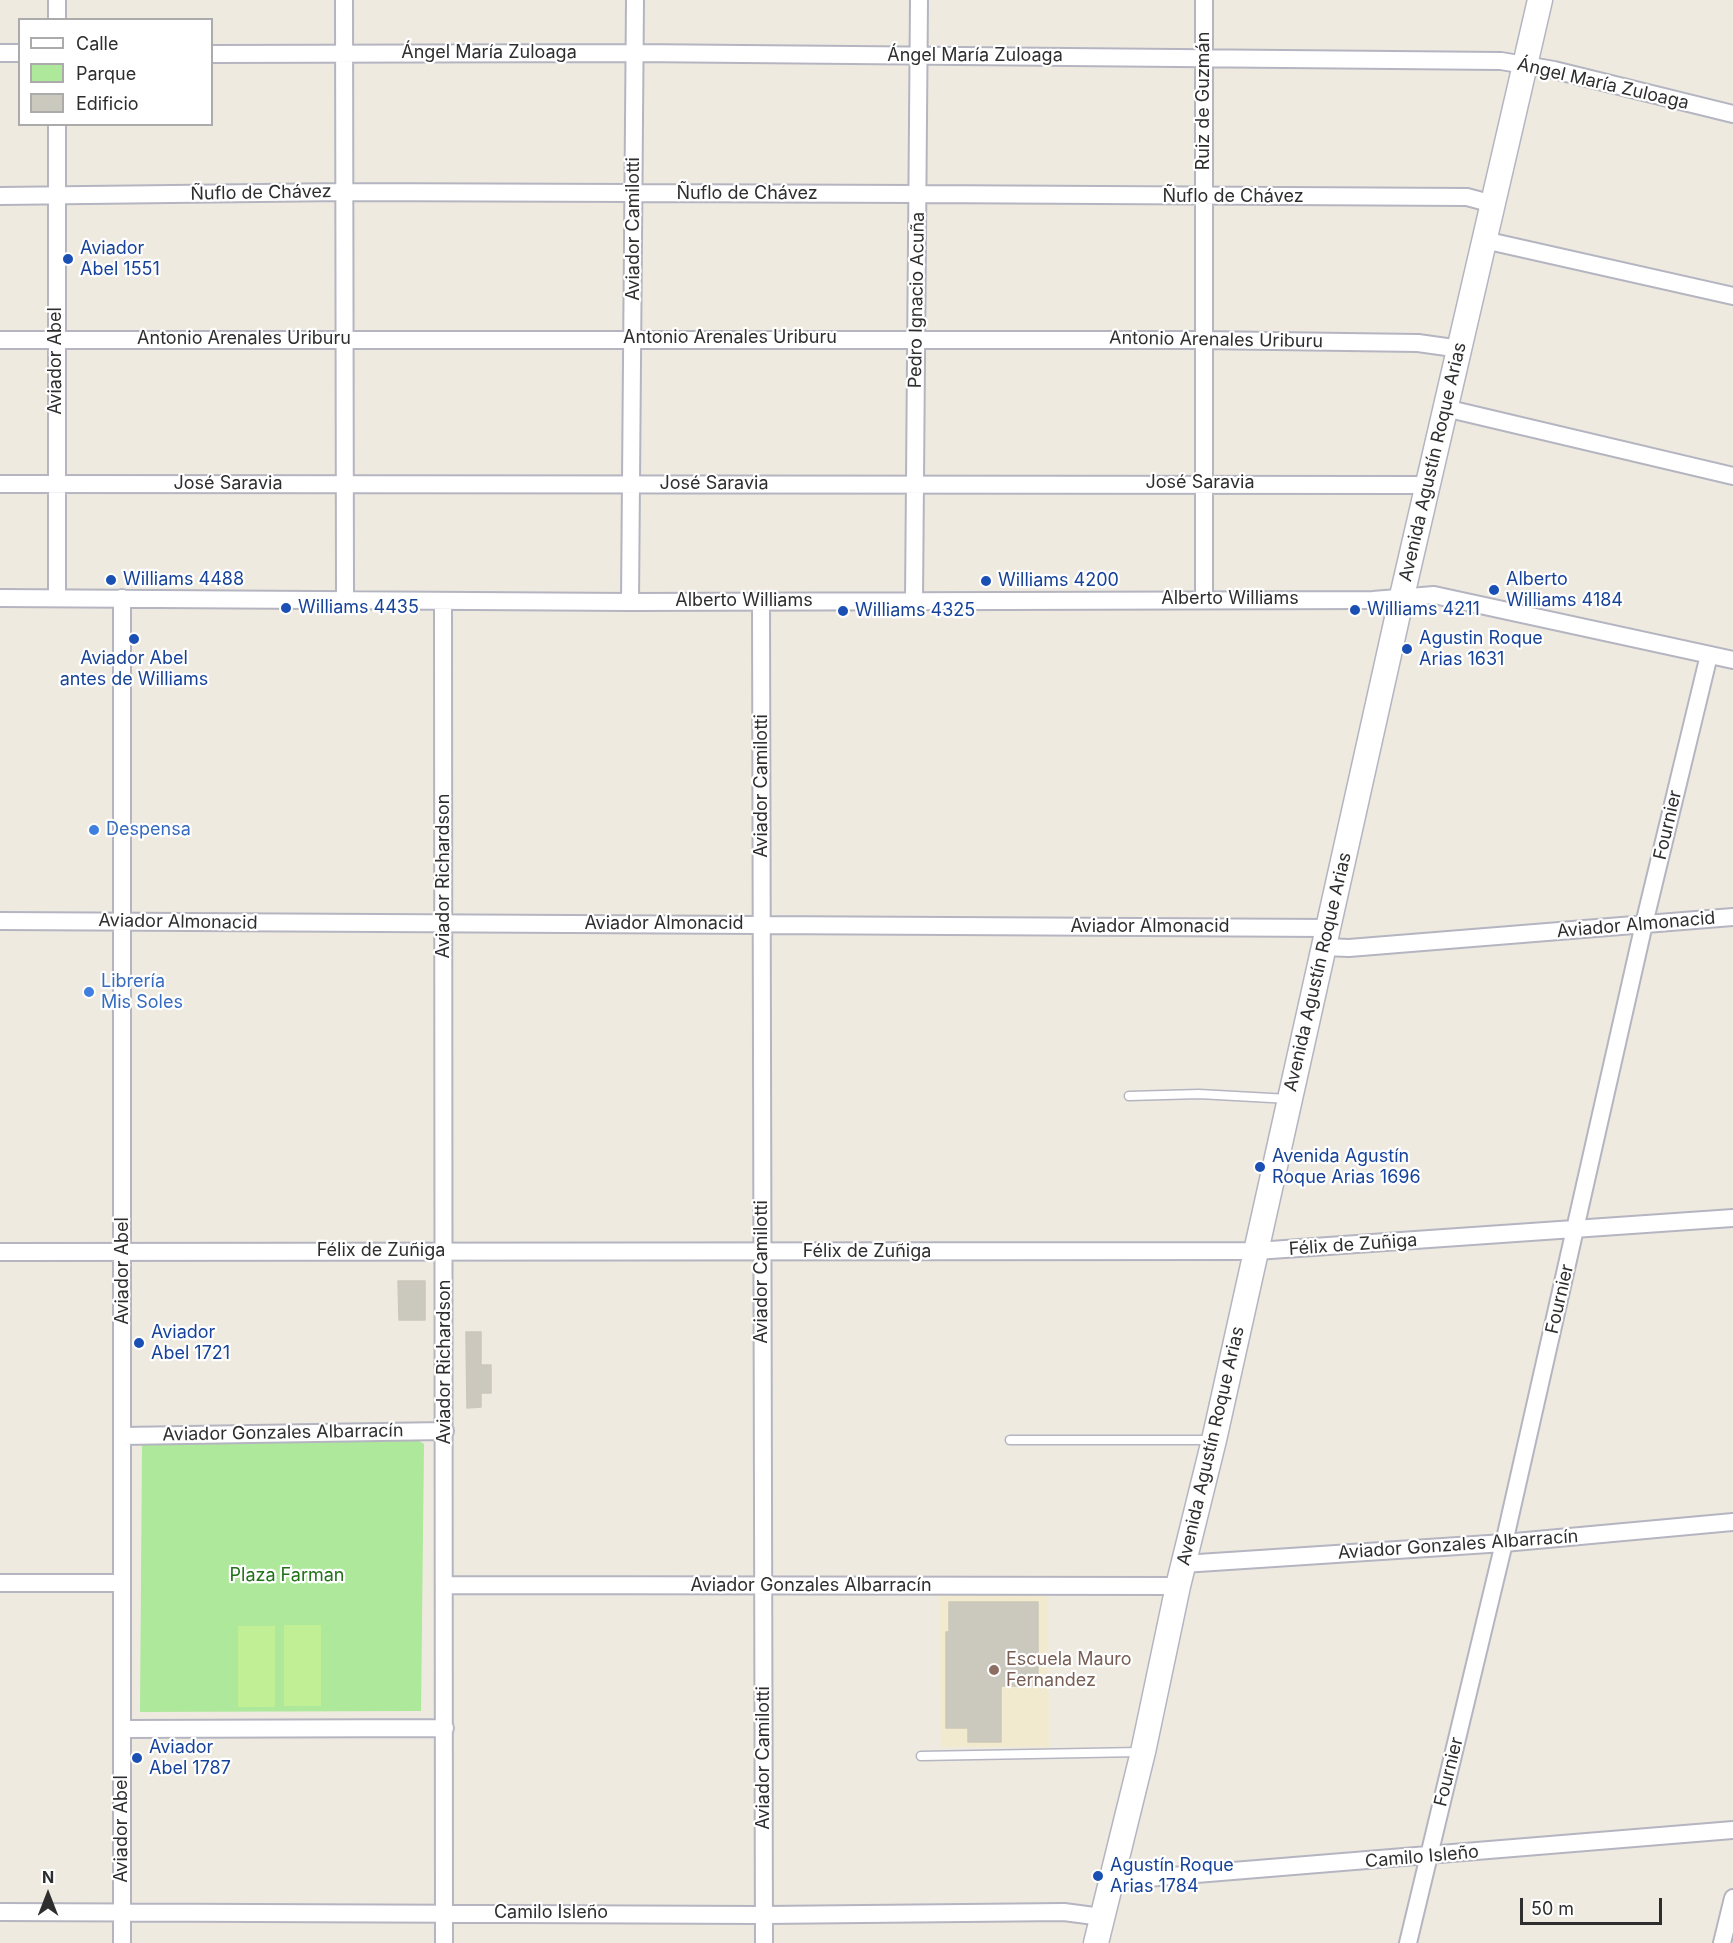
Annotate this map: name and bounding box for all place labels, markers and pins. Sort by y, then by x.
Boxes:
place label: Aviador Abel 1551 [80,238,160,280]
marker: Aviador Abel 1551 [61,252,75,266]
place label: Williams 4488 [123,569,244,591]
place label: Alberto Williams 4184 [1506,569,1623,612]
place label: Williams 4200 [998,570,1119,592]
marker: Williams 4488 [104,573,118,587]
marker: Williams 4200 [979,574,993,588]
marker: Alberto Williams 4184 [1487,583,1501,597]
place label: Williams 4435 [298,597,419,619]
place label: Williams 4211 [1367,599,1480,621]
place label: Williams 4325 [855,600,975,622]
marker: Williams 4435 [279,601,293,615]
marker: Williams 4211 [1348,603,1362,617]
marker: Williams 4325 [836,604,850,618]
place label: Agustin Roque Arias 1631 [1419,628,1543,670]
marker: Aviador Abel antes de Williams [127,632,141,646]
marker: Agustin Roque Arias 1631 [1400,642,1414,656]
place label: Aviador Abel antes de Williams [60,648,208,690]
place label: Despensa [106,819,191,841]
marker: Despensa [87,823,101,837]
place label: Librería Mis Soles [101,971,183,1014]
marker: Librería Mis Soles [82,985,96,999]
place label: Avenida Agustín Roque Arias 1696 [1272,1146,1421,1188]
marker: Avenida Agustín Roque Arias 1696 [1253,1160,1267,1174]
place label: Aviador Abel 1721 [151,1322,230,1364]
marker: Aviador Abel 1721 [132,1336,146,1350]
place label: Escuela Mauro Fernandez [1006,1649,1132,1692]
marker: Escuela Mauro Fernandez [987,1663,1001,1677]
place label: Aviador Abel 1787 [149,1737,231,1780]
marker: Aviador Abel 1787 [130,1751,144,1765]
place label: Agustín Roque Arias 1784 [1110,1855,1234,1898]
marker: Agustín Roque Arias 1784 [1091,1869,1105,1883]

